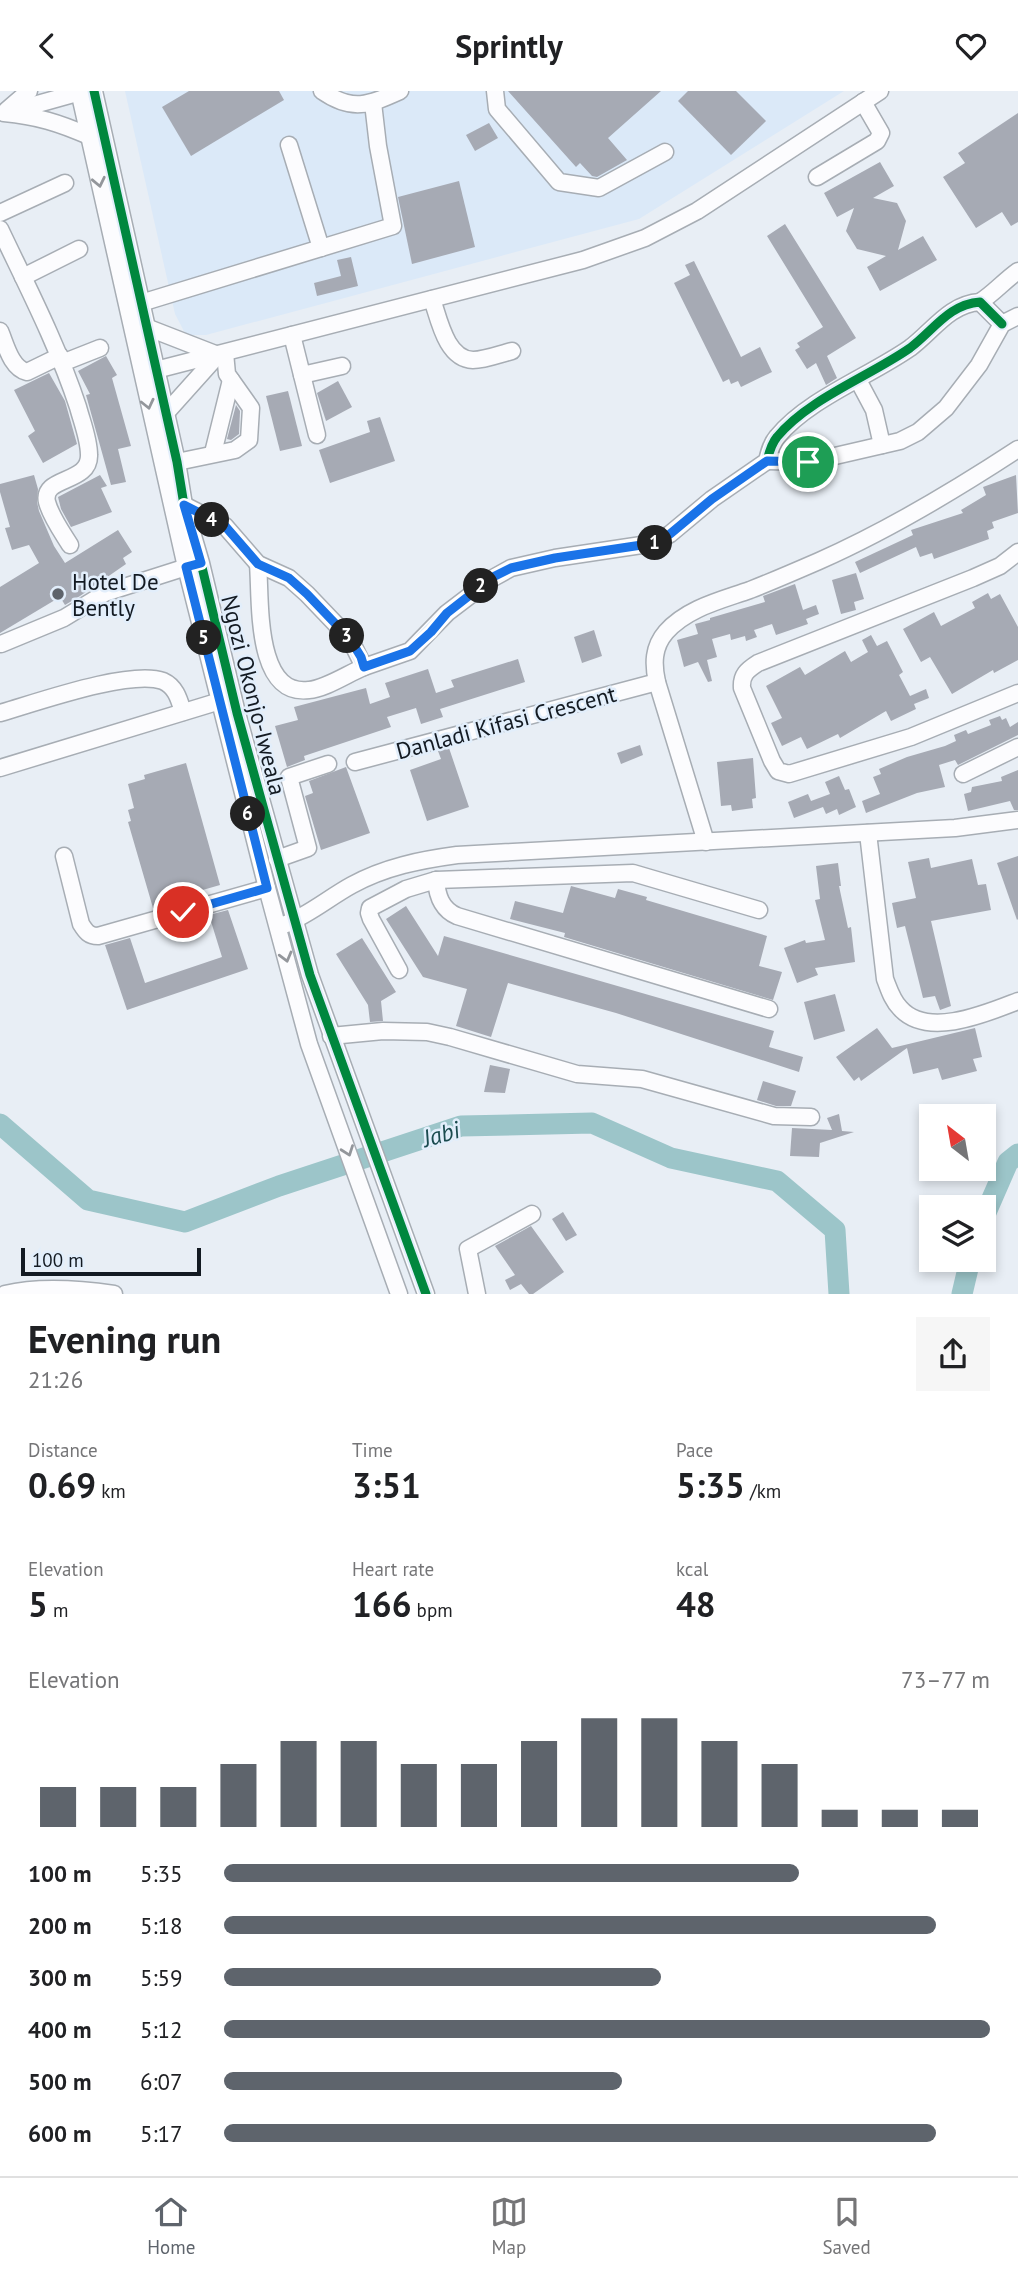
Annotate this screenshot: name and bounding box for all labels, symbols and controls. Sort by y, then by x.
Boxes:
text: Sprintly [455,25,563,67]
icon: back [28,27,66,65]
icon: heart [952,27,990,65]
one-way arrow [91,176,105,188]
one-way arrow [140,398,154,410]
pin [778,432,838,492]
icon: arrive [789,443,827,481]
pin: 4 [194,503,230,537]
text: 4 [206,507,217,531]
pin: 1 [638,525,672,561]
text: 1 [649,530,660,554]
place label: Hotel De Bently [72,567,159,622]
pin: 2 [463,568,498,603]
text: 2 [475,573,486,597]
marker: Hotel De Bently [50,586,66,602]
street label: Ngozi Okonjo-Iweala [215,592,293,798]
pin: 3 [330,619,364,653]
pin: 5 [186,621,222,655]
text: 3 [341,623,352,647]
text: 5 [198,625,209,649]
street label: Danladi Kifasi Crescent [393,679,619,765]
pin: 6 [230,797,266,831]
text: 6 [242,801,253,825]
pin [153,882,213,942]
icon: check [164,893,202,931]
one-way arrow [277,951,292,963]
north arrow [919,1104,996,1181]
map controls [919,1104,996,1272]
water label: Jabi [417,1114,464,1155]
one-way arrow [340,1144,354,1156]
button: layers [919,1195,996,1272]
scale bar [21,1245,201,1277]
text: 100 m [32,1248,84,1272]
text: Evening run [28,1314,221,1363]
button: share [916,1317,990,1391]
text: 21:26 [28,1365,83,1394]
text: Distance [28,1438,98,1462]
text: Time [352,1438,393,1462]
text: Pace [676,1438,713,1462]
text: 0.69 [28,1462,96,1508]
text: 3:51 [352,1462,421,1508]
text: 5:35 [676,1462,745,1508]
text: km [96,1479,126,1503]
text: /km [745,1479,781,1503]
text: Elevation [28,1557,104,1581]
text: Heart rate [352,1557,434,1581]
text: kcal [676,1557,708,1581]
text: 5 [28,1581,48,1627]
text: 166 [352,1581,412,1627]
text: 48 [676,1581,716,1627]
text: m [48,1598,68,1622]
text: bpm [412,1598,453,1622]
text: Elevation [28,1665,120,1694]
text: 73–77 m [901,1665,990,1694]
text: 100 m [28,1859,91,1888]
text: 5:35 [140,1859,183,1888]
text: 200 m [28,1911,91,1940]
text: 5:18 [140,1911,183,1940]
text: 300 m [28,1963,91,1992]
text: 5:59 [140,1963,183,1992]
text: 400 m [28,2015,91,2044]
text: 5:12 [140,2015,183,2044]
text: 500 m [28,2067,91,2096]
text: 6:07 [140,2067,183,2096]
text: 600 m [28,2119,91,2148]
text: 5:17 [140,2119,183,2148]
tab: Home [147,2193,195,2259]
tab: Map [490,2193,528,2259]
tab: Saved [822,2193,871,2259]

